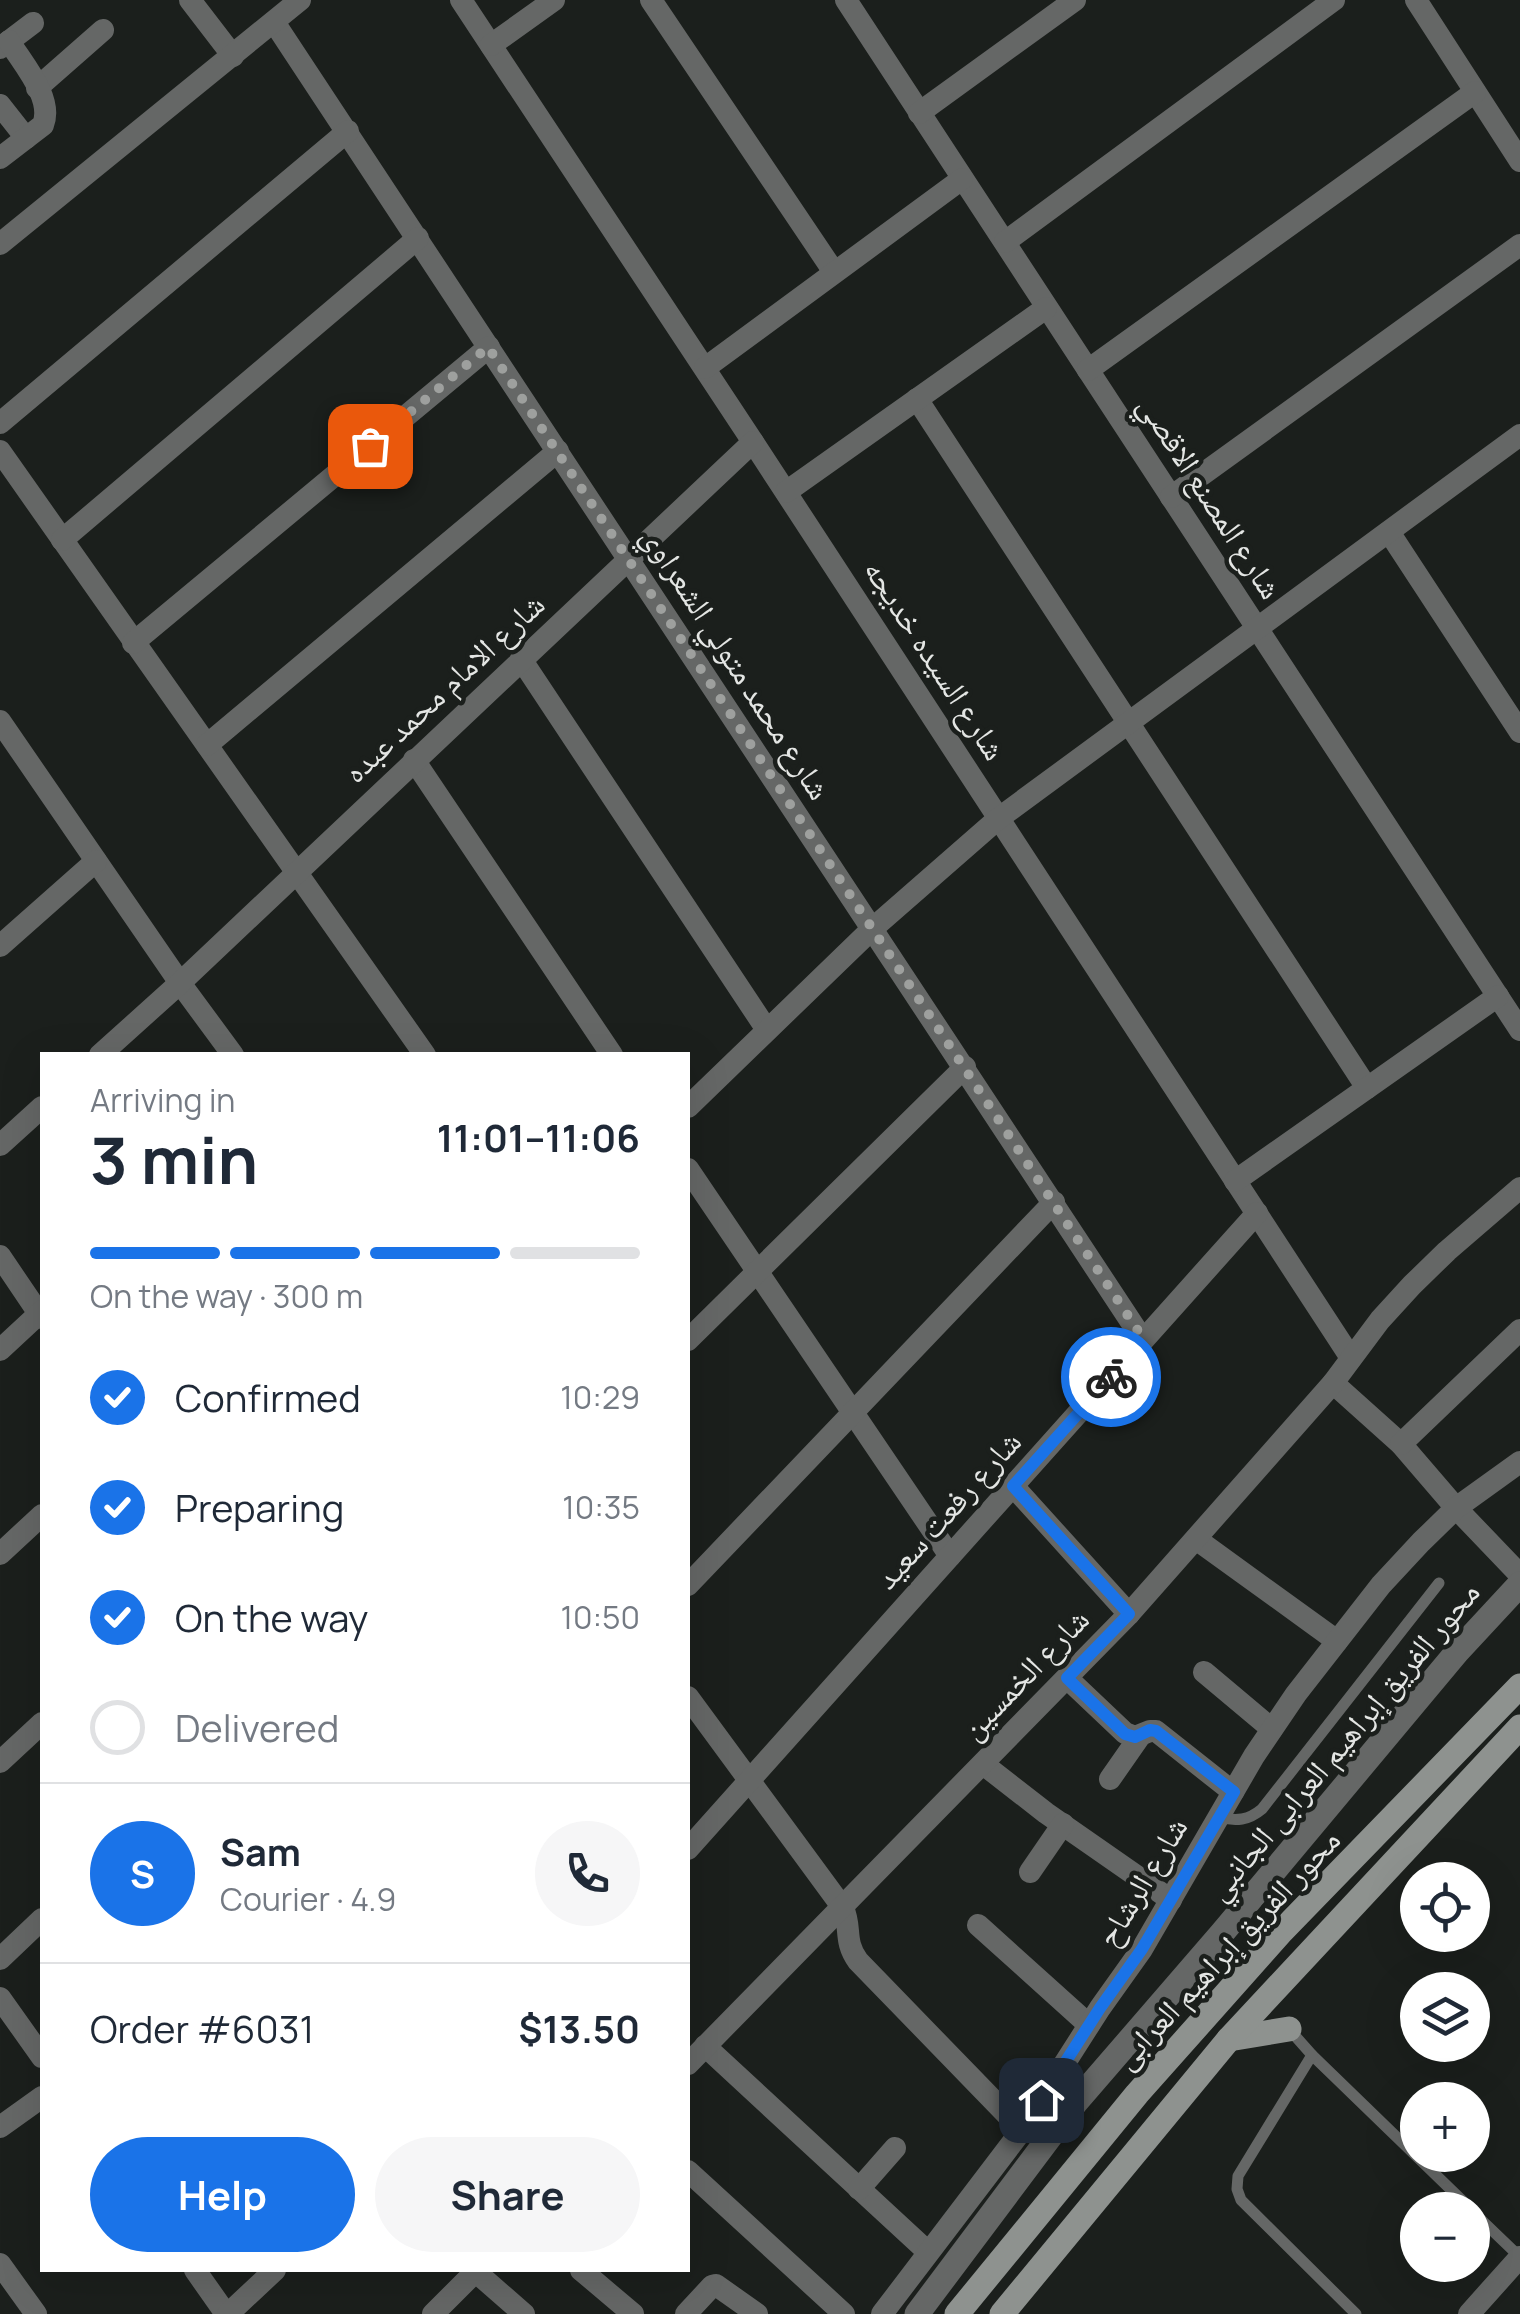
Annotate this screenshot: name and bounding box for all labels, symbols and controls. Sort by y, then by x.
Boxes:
street label: شارع المصنع الاقصي [1125,386,1293,609]
pin [328,404,413,489]
icon: bag [343,419,398,474]
street label: شارع محمد متولي الشعراوي [628,517,842,810]
street label: شارع السيده خديجه [854,550,1017,768]
street label: شارع الامام محمد عبده [333,582,554,792]
text: Arriving in [90,1078,235,1122]
text: 11:01–11:06 [437,1111,640,1163]
text: 3 min [90,1115,258,1204]
text: On the way · 300 m [90,1274,363,1318]
courier [1061,1327,1161,1427]
icon: bike [1084,1350,1139,1405]
icon: check [90,1370,145,1425]
text: Confirmed [175,1371,361,1423]
text: 10:29 [560,1375,640,1419]
street label: شارع رفعت سعيد [864,1420,1030,1598]
icon: check [90,1480,145,1535]
text: Preparing [175,1481,344,1533]
text: 10:35 [562,1485,640,1529]
street label: محور الفريق إبراهيم العرابى الجانبي [1195,1571,1492,1912]
icon: check [90,1590,145,1645]
text: On the way [175,1591,368,1643]
text: 10:50 [560,1595,640,1639]
street label: شارع الخمسين [950,1598,1098,1749]
text: Delivered [175,1701,339,1753]
street label: شارع الرشاح [1085,1808,1197,1955]
street label: محور الفريق إبراهيم العرابى [1103,1818,1350,2078]
button: phone [535,1821,640,1926]
text: Sam [220,1825,301,1877]
text: S [130,1847,155,1899]
map controls [1400,1862,1490,2282]
button: locate [1400,1862,1490,1952]
text: Courier · 4.9 [220,1877,396,1921]
button: layers [1400,1972,1490,2062]
text: Order #6031 [90,2002,314,2054]
text: $13.50 [519,2002,640,2054]
pin [999,2058,1084,2143]
icon: home [1014,2073,1069,2128]
button: + [1400,2082,1490,2172]
button: Help [90,2137,355,2252]
button: Share [375,2137,640,2252]
button: − [1400,2192,1490,2282]

